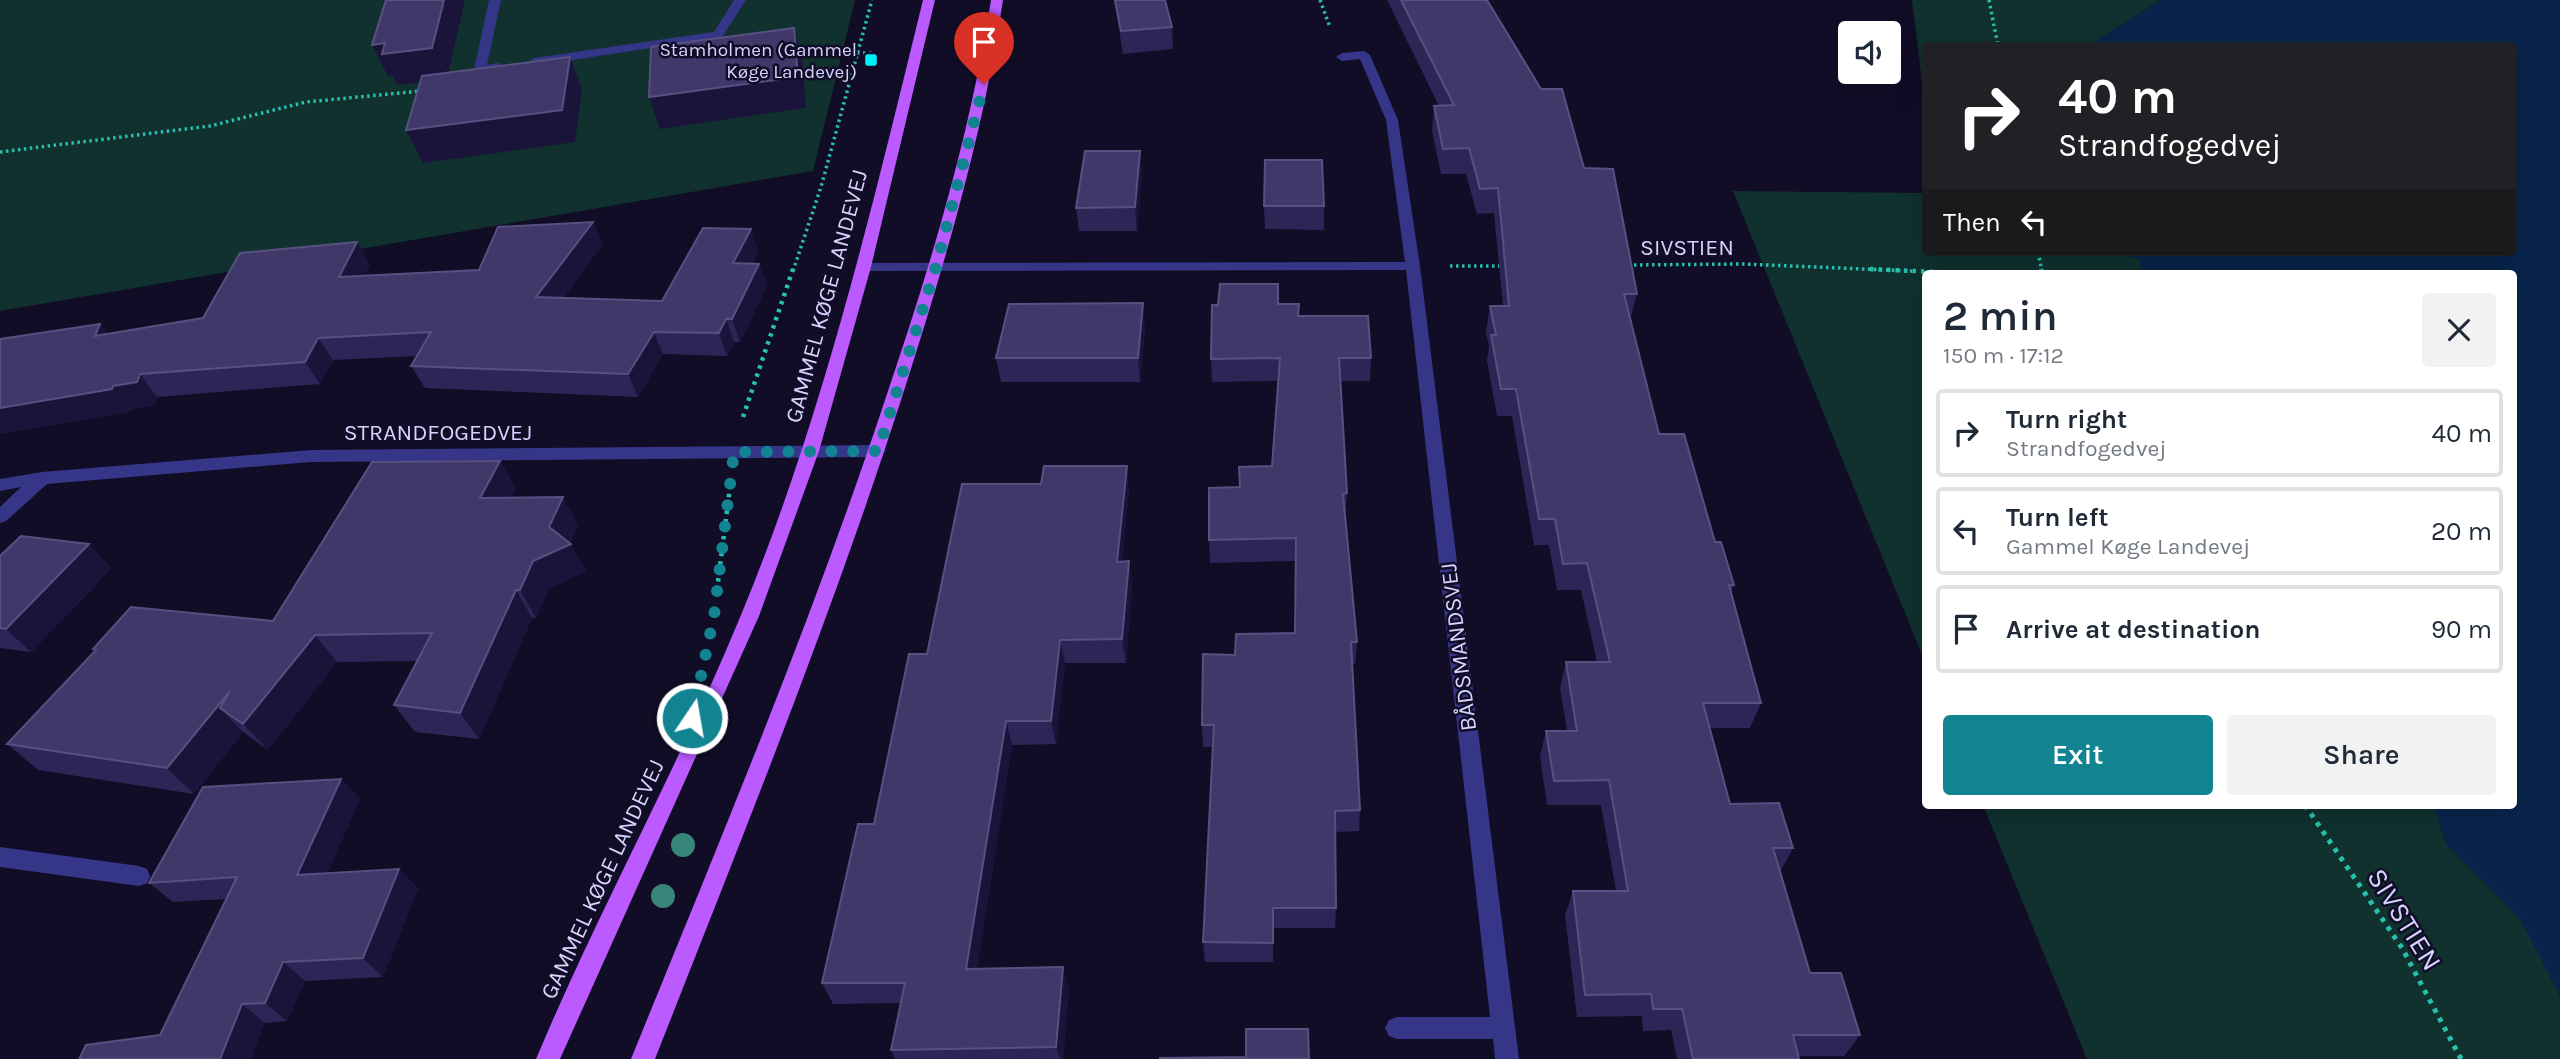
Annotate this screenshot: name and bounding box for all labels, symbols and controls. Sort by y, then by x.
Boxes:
pin [954,12.0,1014,84]
map controls [1838,21,1901,84]
button: sound [1838,21,1901,84]
icon: arrive [965,23,1003,61]
place label: Stamholmen (Gammel Køge Landevej) [659,39,857,83]
marker: Stamholmen (Gammel Køge Landevej) [863,52,879,68]
text: 40 m [2058,68,2177,125]
icon: right [1943,70,2034,161]
text: Strandfogedvej [2058,127,2281,164]
street label: GAMMEL KØGE LANDEVEJ [780,167,873,426]
icon: left [2015,203,2053,241]
text: Then [1943,207,2001,238]
street label: SIVSTIEN [1640,234,1734,261]
text: 2 min [1943,291,2058,341]
button: close [2422,293,2496,367]
text: 150 m · 17:12 [1943,342,2064,369]
text: Turn right [2006,404,2127,435]
icon: right [1947,414,1985,452]
text: 40 m [2432,418,2492,449]
street label: STRANDFOGEDVEJ [344,419,532,446]
text: Strandfogedvej [2006,435,2166,462]
text: Turn left [2006,502,2108,533]
icon: left [1947,512,1985,550]
text: 20 m [2431,516,2492,547]
text: Gammel Køge Landevej [2006,533,2250,560]
street label: BÅDSMANDSVEJ [1435,561,1482,733]
icon: arrive [1947,610,1985,648]
text: Arrive at destination [2006,614,2260,645]
text: 90 m [2431,614,2492,645]
position arrow [655,681,729,755]
button: Exit [1943,715,2213,795]
button: Share [2227,715,2496,795]
street label: GAMMEL KØGE LANDEVEJ [535,755,670,1003]
street label: SIVSTIEN [2360,862,2449,976]

